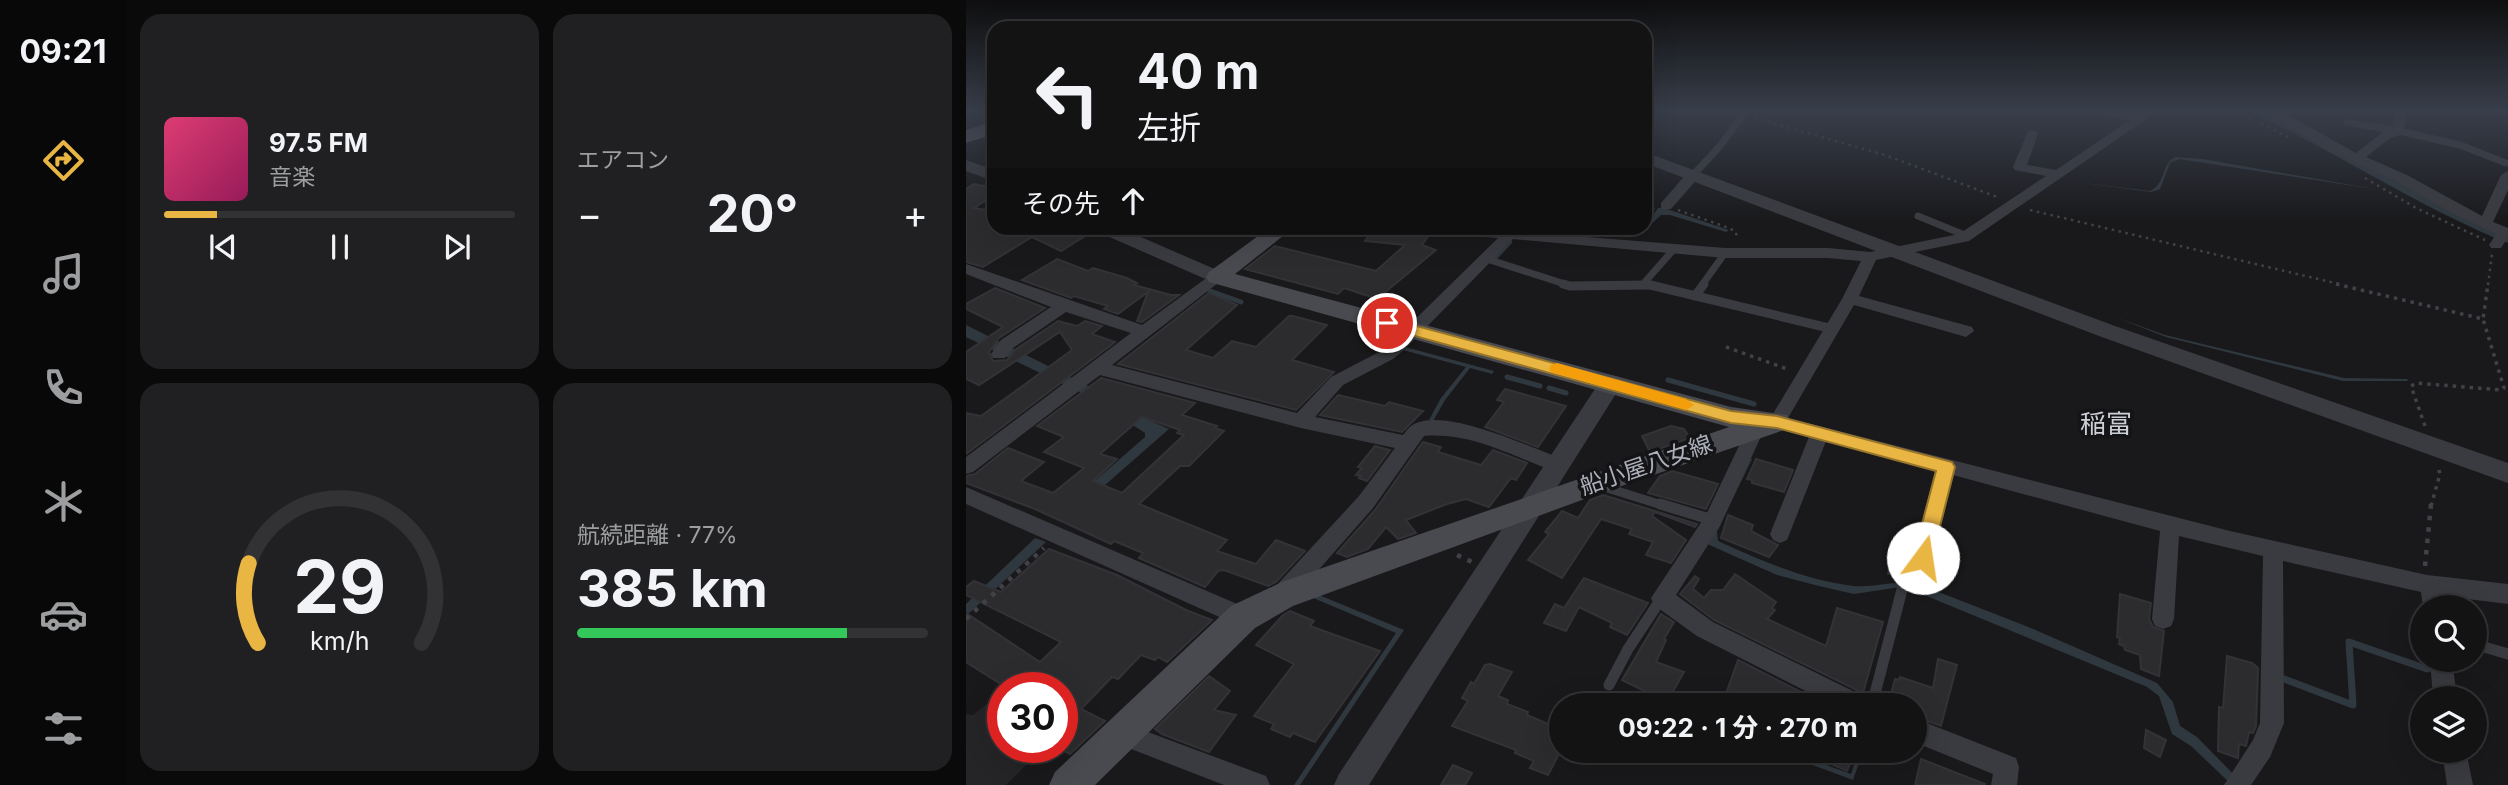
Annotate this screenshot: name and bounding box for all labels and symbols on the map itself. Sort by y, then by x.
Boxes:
pin [1357,293,1417,353]
district label: 稲富 [2080,408,2132,439]
street label: 船小屋八女線 [1576,429,1716,501]
position arrow [1886,521,1960,595]
speed limit sign: 30 [987,672,1078,763]

